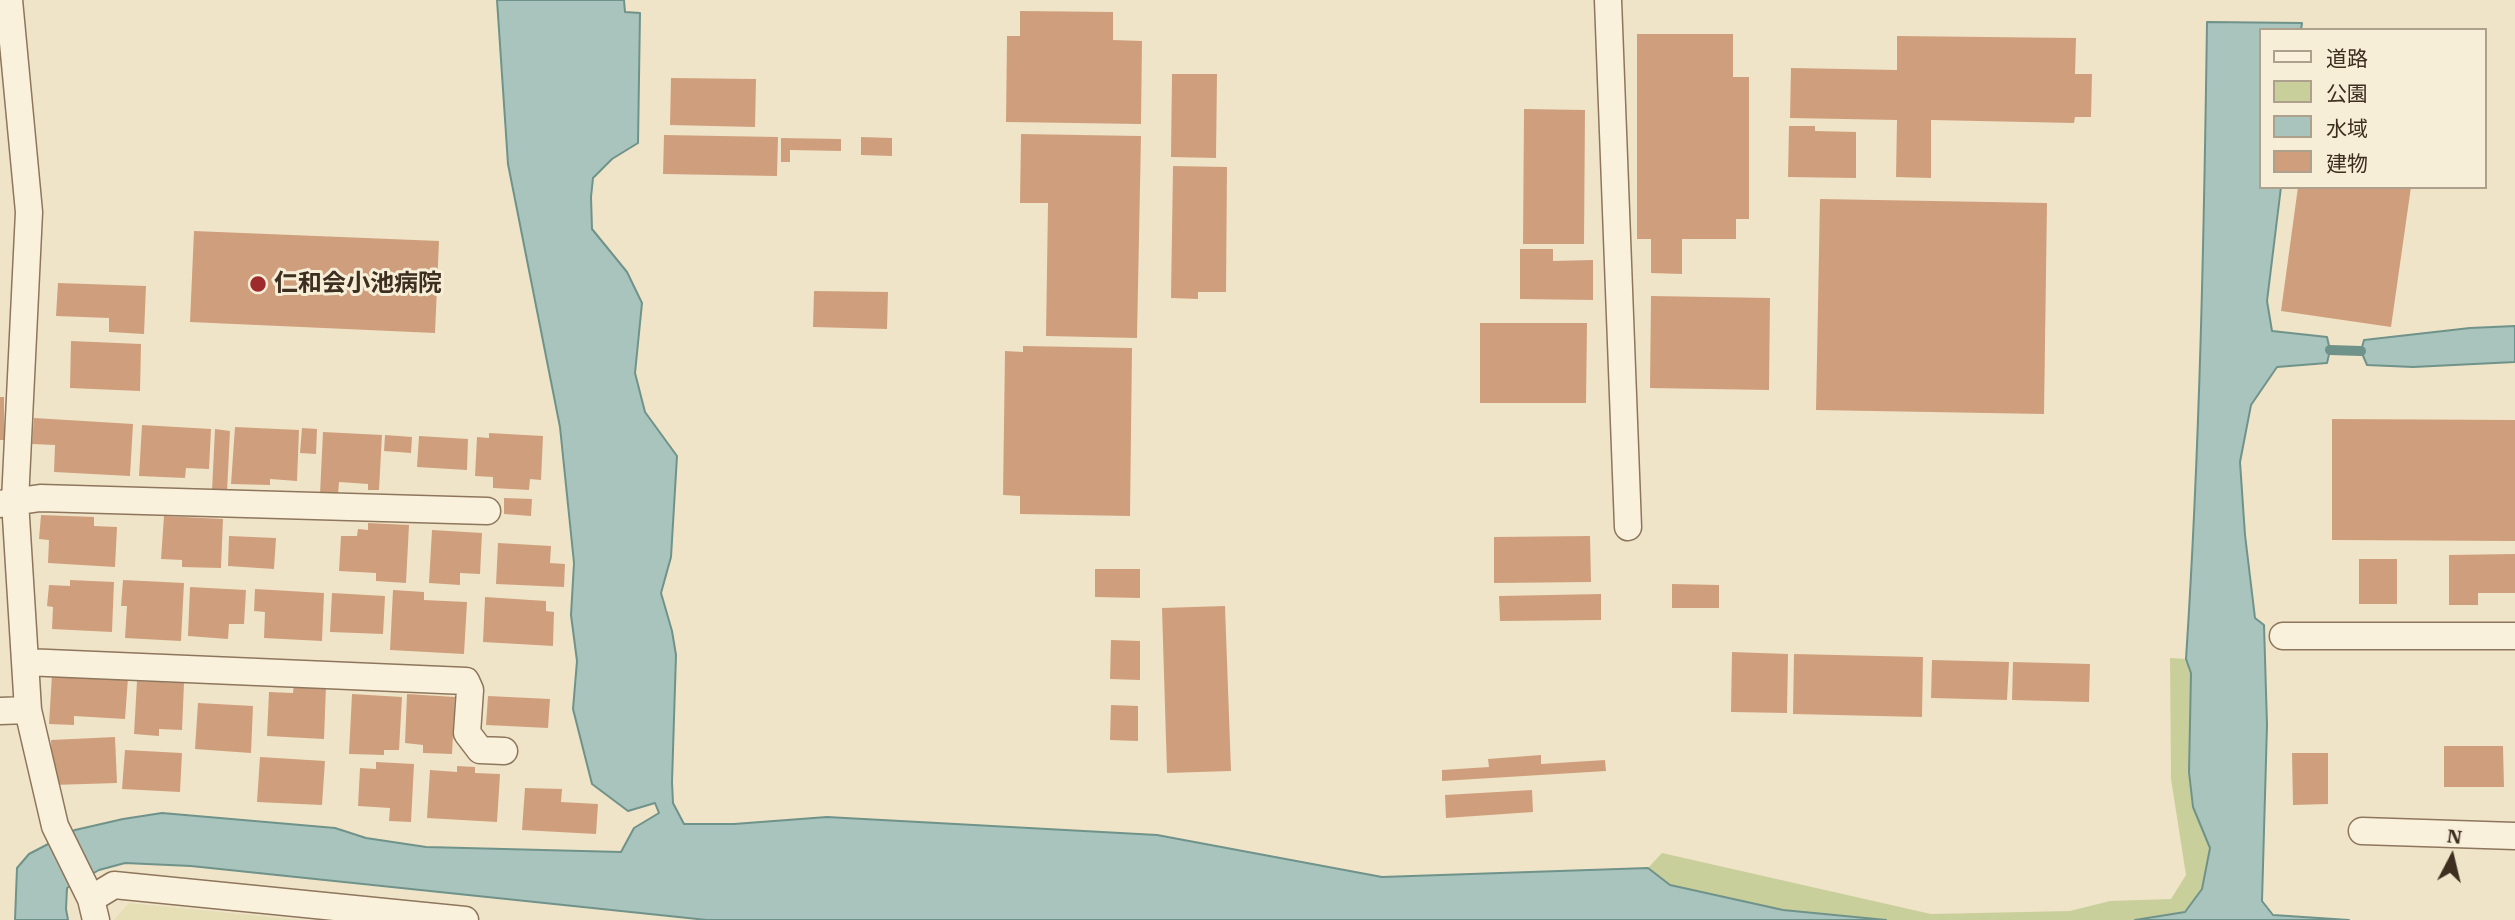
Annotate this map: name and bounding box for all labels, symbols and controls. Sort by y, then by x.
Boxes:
legend [2260,28,2487,189]
text: 道路 [2326,44,2368,72]
text: 公園 [2326,79,2368,107]
text: 水域 [2326,114,2368,142]
text: 建物 [2326,149,2368,177]
place label: 仁和会小池病院 [274,270,442,298]
marker: 仁和会小池病院 [248,274,268,294]
north arrow [2417,822,2487,892]
text: N [2446,823,2463,849]

